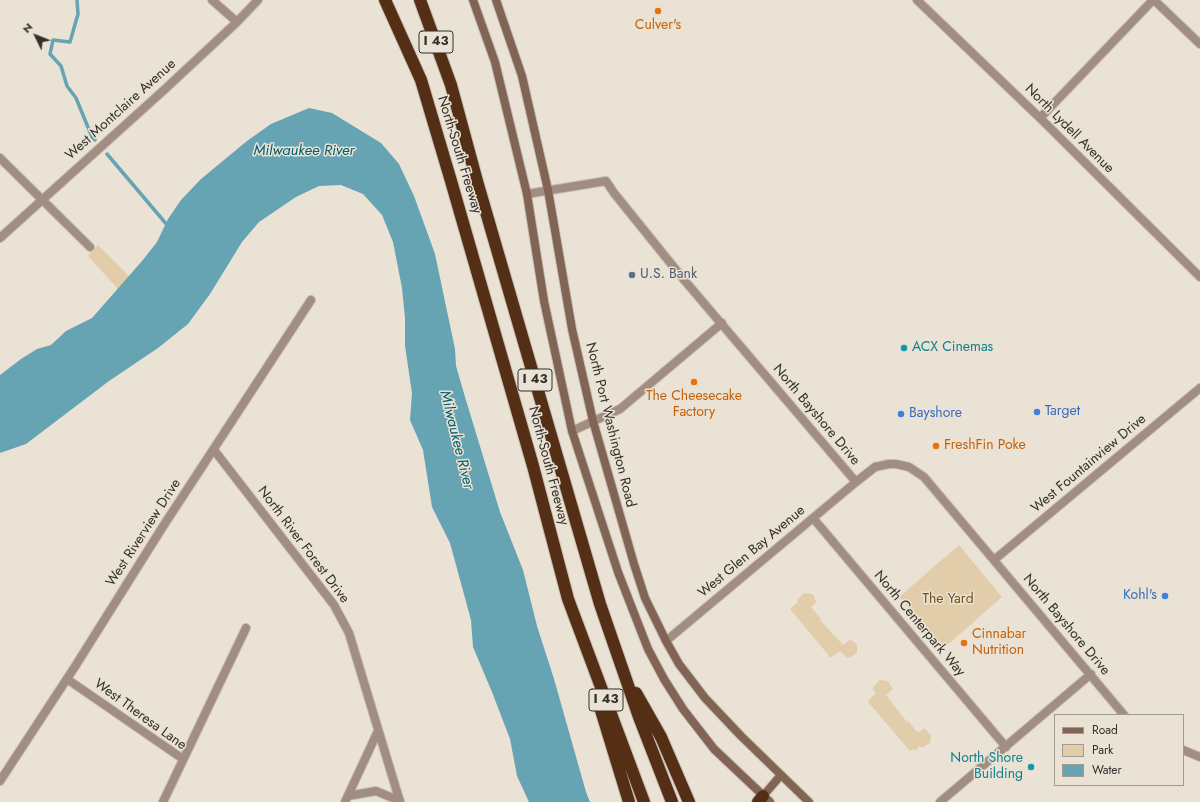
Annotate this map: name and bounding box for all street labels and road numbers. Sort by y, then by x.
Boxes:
road number: I 43 [419,31,453,53]
street label: West Montclaire Avenue [62,56,180,164]
street label: North Lydell Avenue [1021,81,1117,177]
street label: North-South Freeway [433,94,485,216]
street label: North Port Washington Road [581,341,639,509]
street label: North Bayshore Drive [769,361,863,469]
road number: I 43 [518,369,552,391]
street label: North-South Freeway [524,405,572,527]
street label: West Fountainview Drive [1028,411,1150,517]
street label: West Riverview Drive [103,476,185,590]
street label: North River Forest Drive [254,483,352,607]
street label: West Glen Bay Avenue [695,502,809,602]
street label: North Centerpark Way [870,568,968,680]
street label: North Bayshore Drive [1019,571,1113,679]
street label: West Theresa Lane [90,676,190,754]
road number: I 43 [589,689,623,711]

